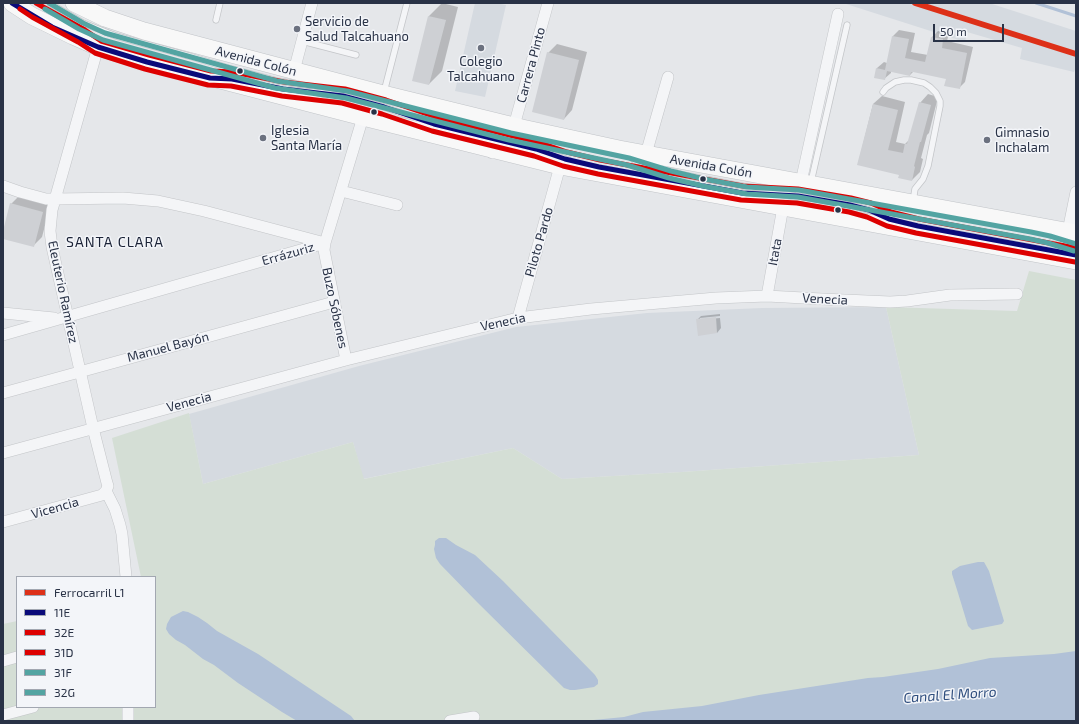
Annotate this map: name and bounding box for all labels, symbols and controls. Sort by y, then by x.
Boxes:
place label: Servicio de Salud Talcahuano [305,14,409,45]
scale bar [935,16,1006,42]
marker: Servicio de Salud Talcahuano [292,24,302,34]
text: 50 m [940,24,967,38]
street label: Carrera Pinto [513,25,549,105]
street label: Avenida Colón [214,43,298,79]
marker: Colegio Talcahuano [476,43,486,53]
place label: Colegio Talcahuano [447,54,515,85]
unlabelled marker [235,66,245,76]
unlabelled marker [369,107,379,117]
place label: Iglesia Santa María [271,123,342,154]
place label: Gimnasio Inchalam [995,125,1050,156]
marker: Iglesia Santa María [258,133,268,143]
marker: Gimnasio Inchalam [982,135,992,145]
street label: Avenida Colón [669,151,753,181]
unlabelled marker [698,174,708,184]
street label: Piloto Pardo [522,205,556,279]
unlabelled marker [833,205,843,215]
district label: SANTA CLARA [66,234,164,250]
street label: Itata [765,237,785,267]
street label: Eleuterio Ramírez [44,239,82,345]
street label: Errázuriz [260,239,316,269]
street label: Buzo Sóbenes [319,266,351,350]
street label: Venecia [802,290,848,308]
street label: Venecia [479,310,527,334]
street label: Manuel Bayón [125,329,211,365]
street label: Venecia [165,389,213,415]
street label: Vicencia [29,494,81,522]
legend [16,576,156,708]
text: Ferrocarril L1 [54,585,124,599]
text: 11E [54,605,70,619]
text: 32E [54,625,74,639]
text: 31D [54,645,73,659]
text: 31F [54,665,72,679]
water label: Canal El Morro [903,683,997,707]
text: 32G [54,685,75,699]

